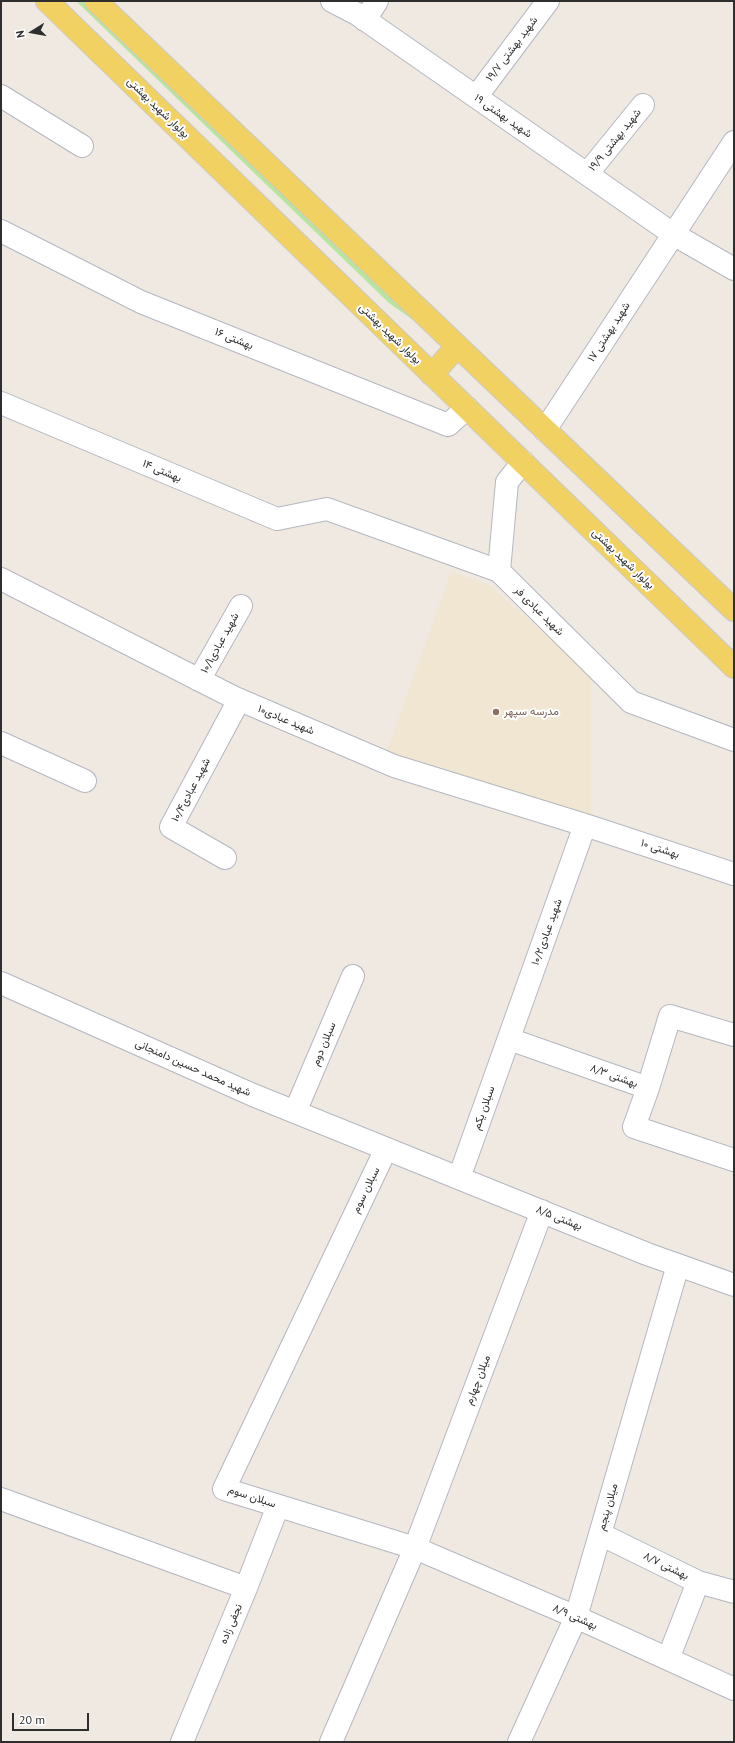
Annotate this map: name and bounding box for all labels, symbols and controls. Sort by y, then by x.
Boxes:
north arrow [12,12,52,52]
street label: شهید بهشتی ۱۹/۷ [483,14,541,84]
text: N [13,29,28,39]
street label: بولوار شهید بهشتی [124,75,192,141]
street label: شهید بهشتی ۱۹ [472,91,534,141]
street label: شهید بهشتی ۱۹/۹ [586,106,644,174]
street label: شهید بهشتی ۱۷ [585,300,633,364]
street label: بولوار شهید بهشتی [356,301,424,367]
street label: بهشتی ۱۶ [213,325,255,353]
street label: بهشتی ۱۴ [140,457,184,485]
street label: بولوار شهید بهشتی [589,526,657,592]
street label: شهید عبادی فر [511,583,567,639]
street label: شهید عبادی۱۰/۱ [198,610,242,676]
street label: شهید عبادی۱۰ [256,702,316,738]
place label: مدرسه سپهر [504,705,559,719]
marker: مدرسه سپهر [491,707,501,717]
street label: شهید عبادی۱۰/۴ [169,756,213,824]
street label: بهشتی ۱۰ [639,837,681,861]
street label: شهید عبادی۱۰/۲ [529,897,565,967]
street label: سبلان دوم [309,1020,339,1068]
street label: شهید محمد حسین دامنجانی [133,1036,253,1100]
street label: بهشتی ۸/۳ [588,1061,640,1091]
street label: سبلان یکم [470,1084,498,1132]
street label: سبلان سوم [349,1165,383,1215]
street label: بهشتی ۸/۵ [534,1203,584,1233]
street label: میلان چهارم [463,1353,493,1407]
street label: میلان پنجم [595,1482,621,1532]
street label: سبلان سوم [226,1483,278,1511]
street label: بهشتی ۸/۷ [641,1549,691,1583]
street label: بهشتی ۸/۹ [551,1601,599,1633]
street label: نجفی زاده [217,1602,245,1646]
scale bar [14,1705,91,1731]
text: 20 m [19,1712,45,1727]

